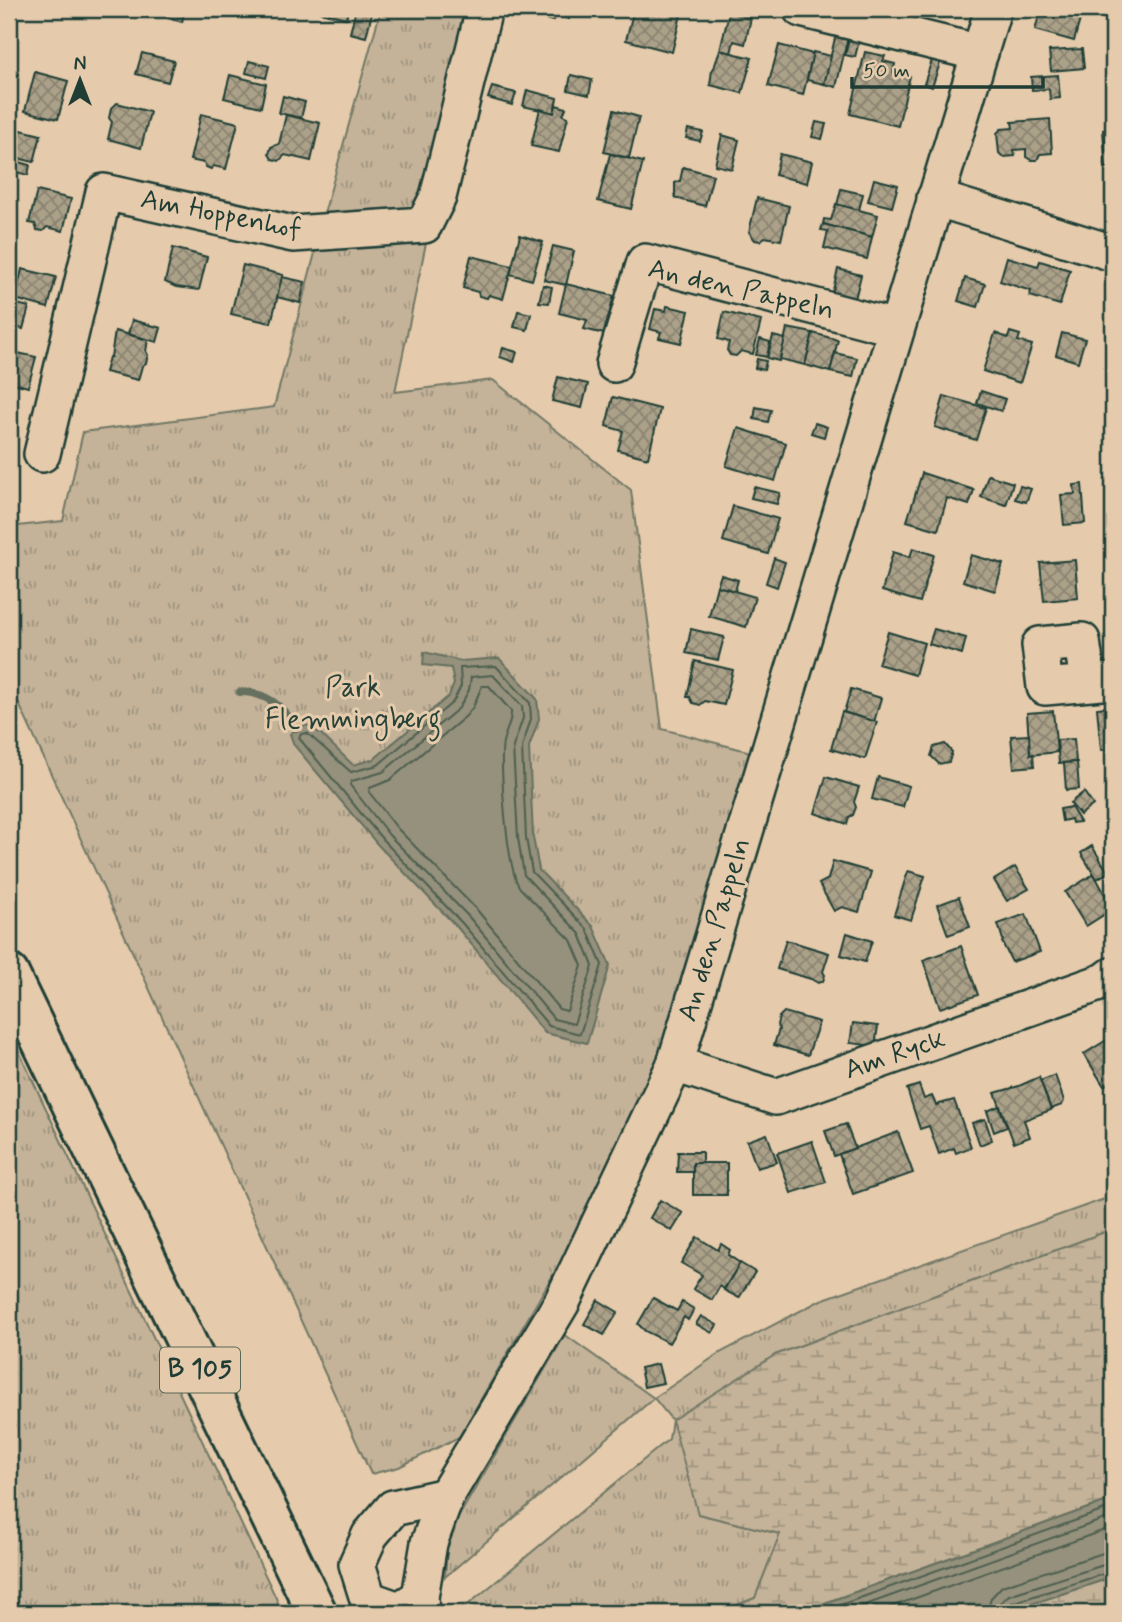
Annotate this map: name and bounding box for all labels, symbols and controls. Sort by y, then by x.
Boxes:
north arrow [46,46,116,116]
scale bar [852,46,1043,90]
text: N [74,52,86,77]
text: 50 m [863,57,910,85]
street label: Am Hoppenhof [137,181,305,249]
street label: An den Pappeln [644,251,838,329]
park label: Park Flemmingberg [265,670,441,742]
street label: An den Pappeln [670,834,760,1026]
street label: Am Ryck [840,1021,950,1089]
road number: B 105 [160,1348,240,1392]

